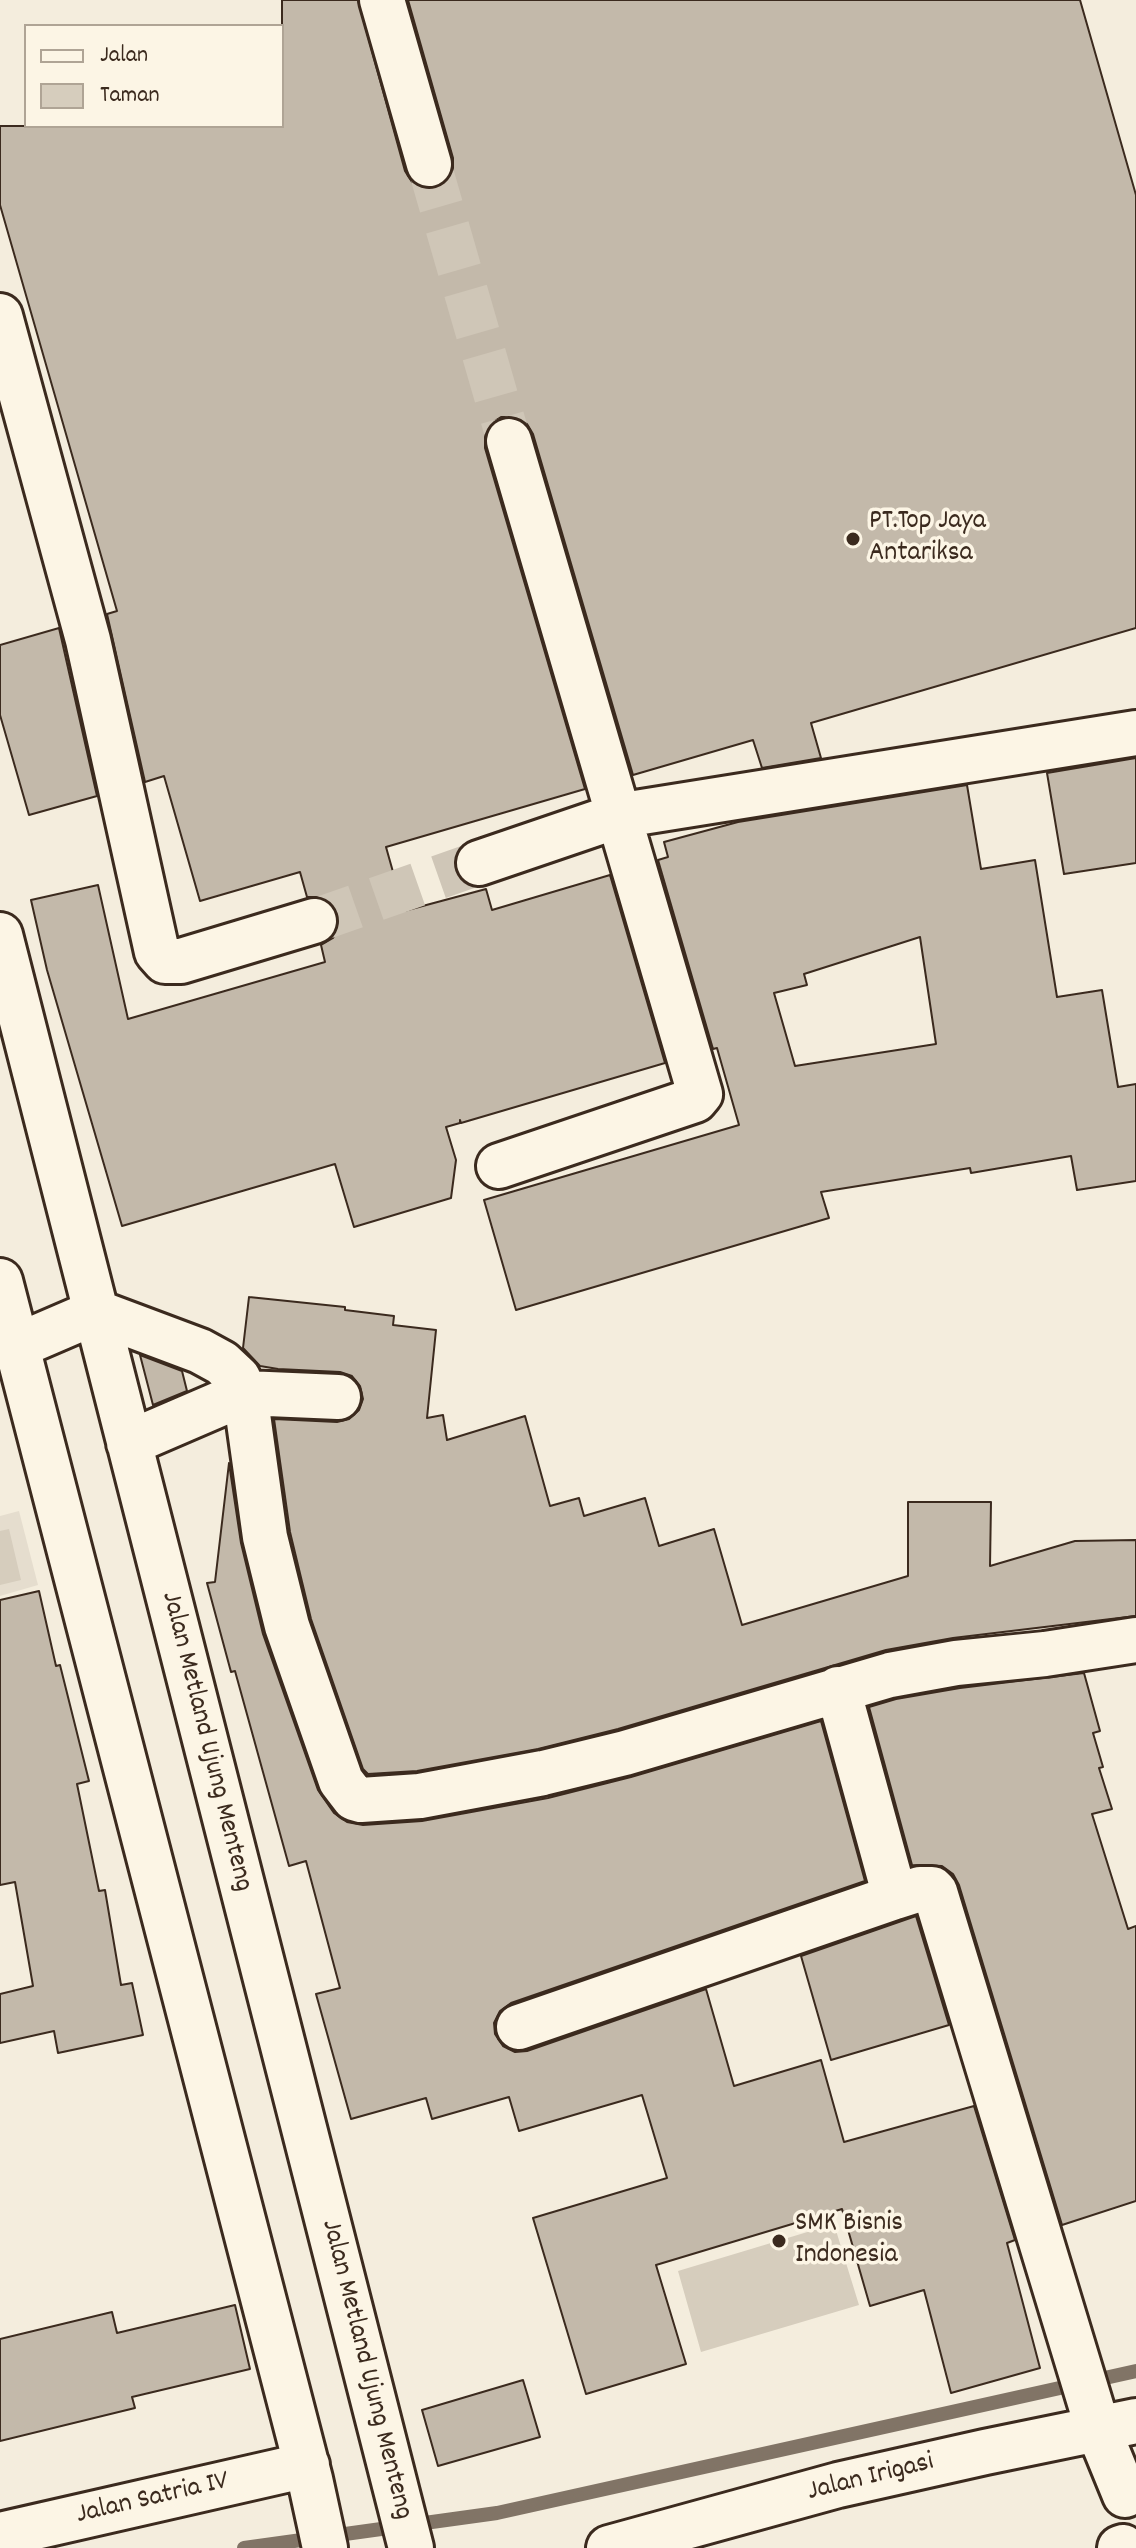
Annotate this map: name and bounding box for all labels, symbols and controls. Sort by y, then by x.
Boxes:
legend [24,24,284,128]
text: Jalan [100,39,148,73]
text: Taman [100,79,160,113]
place label: PT.Top Jaya Antariksa [869,506,986,572]
marker: PT.Top Jaya Antariksa [844,530,862,548]
street label: Jalan Metland Ujung Menteng [151,1589,259,1895]
place label: SMK Bisnis Indonesia [795,2208,903,2274]
street label: Jalan Metland Ujung Menteng [311,2217,419,2523]
marker: SMK Bisnis Indonesia [770,2232,788,2250]
street label: Jalan Irigasi [804,2447,938,2511]
street label: Jalan Satria IV [73,2466,233,2534]

